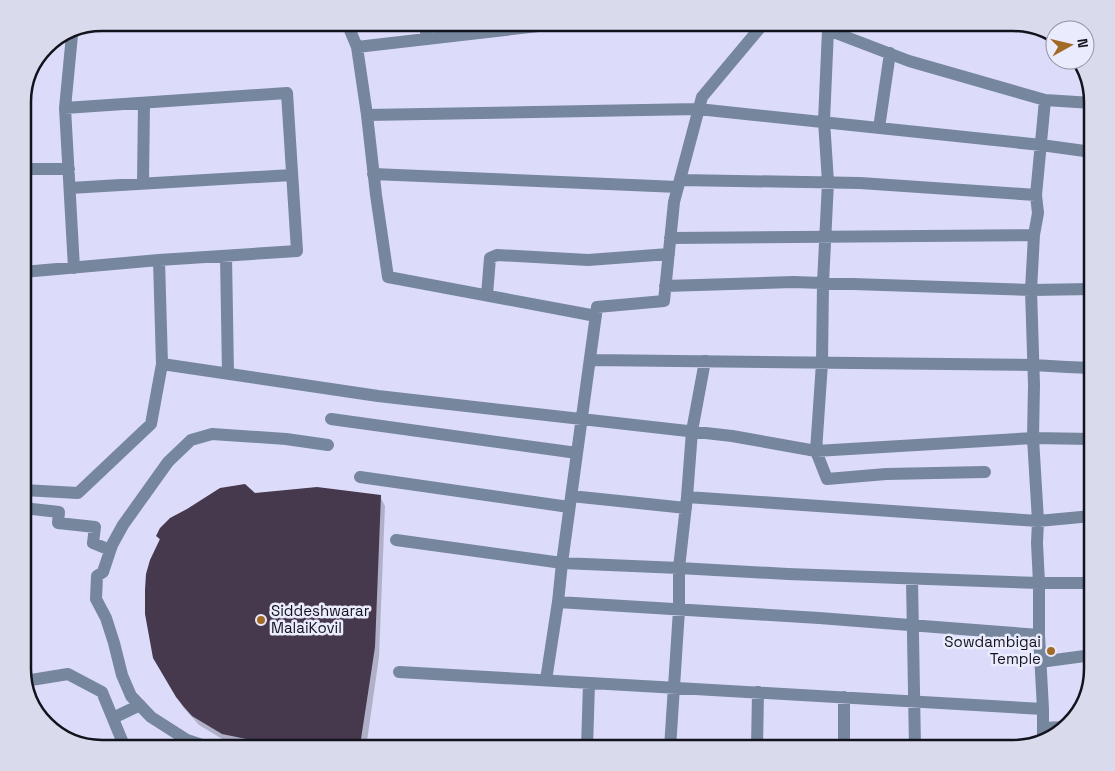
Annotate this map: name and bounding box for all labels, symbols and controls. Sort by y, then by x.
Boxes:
north arrow [1045,20,1095,70]
text: N [1073,37,1092,49]
place label: Siddeshwarar MalaiKovil [271,601,370,637]
marker: Siddeshwarar MalaiKovil [255,614,267,626]
place label: Sowdambigai Temple [944,632,1041,668]
marker: Sowdambigai Temple [1045,645,1057,657]

